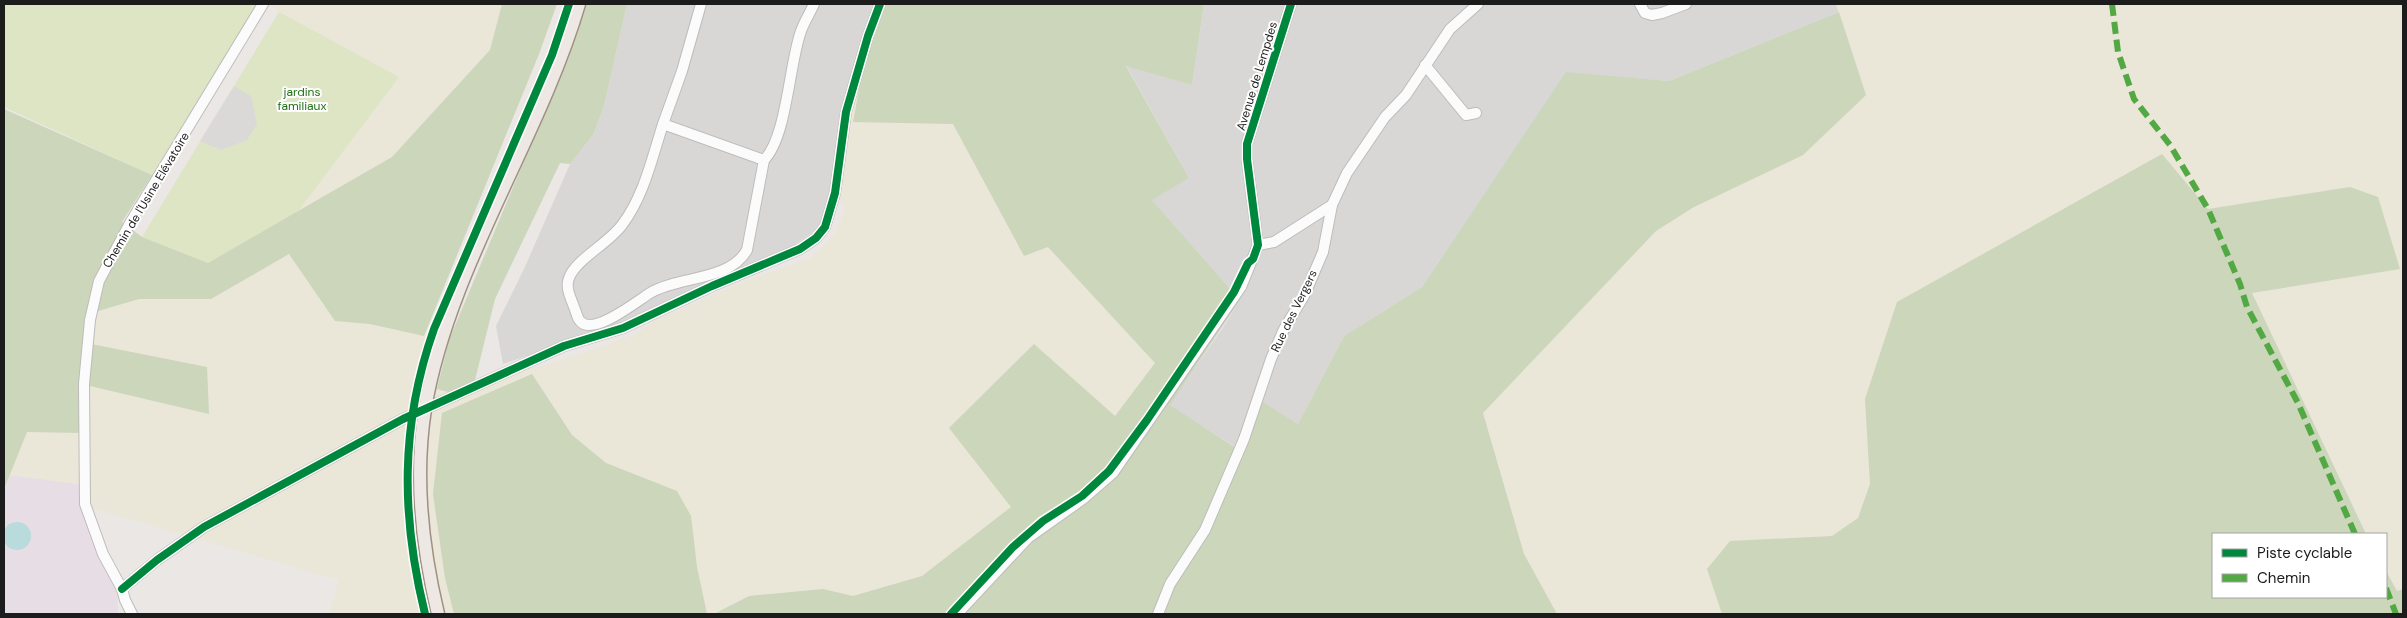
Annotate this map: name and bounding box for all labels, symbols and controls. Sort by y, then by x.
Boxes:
street label: Avenue de Lempdes [1233,20,1281,132]
park label: jardins familiaux [278,84,326,114]
street label: Chemin de l'Usine Elévatoire [99,129,193,271]
street label: Rue des Vergers [1267,267,1321,355]
legend [2212,533,2387,598]
text: Piste cyclable [2257,543,2352,563]
text: Chemin [2257,568,2310,588]

